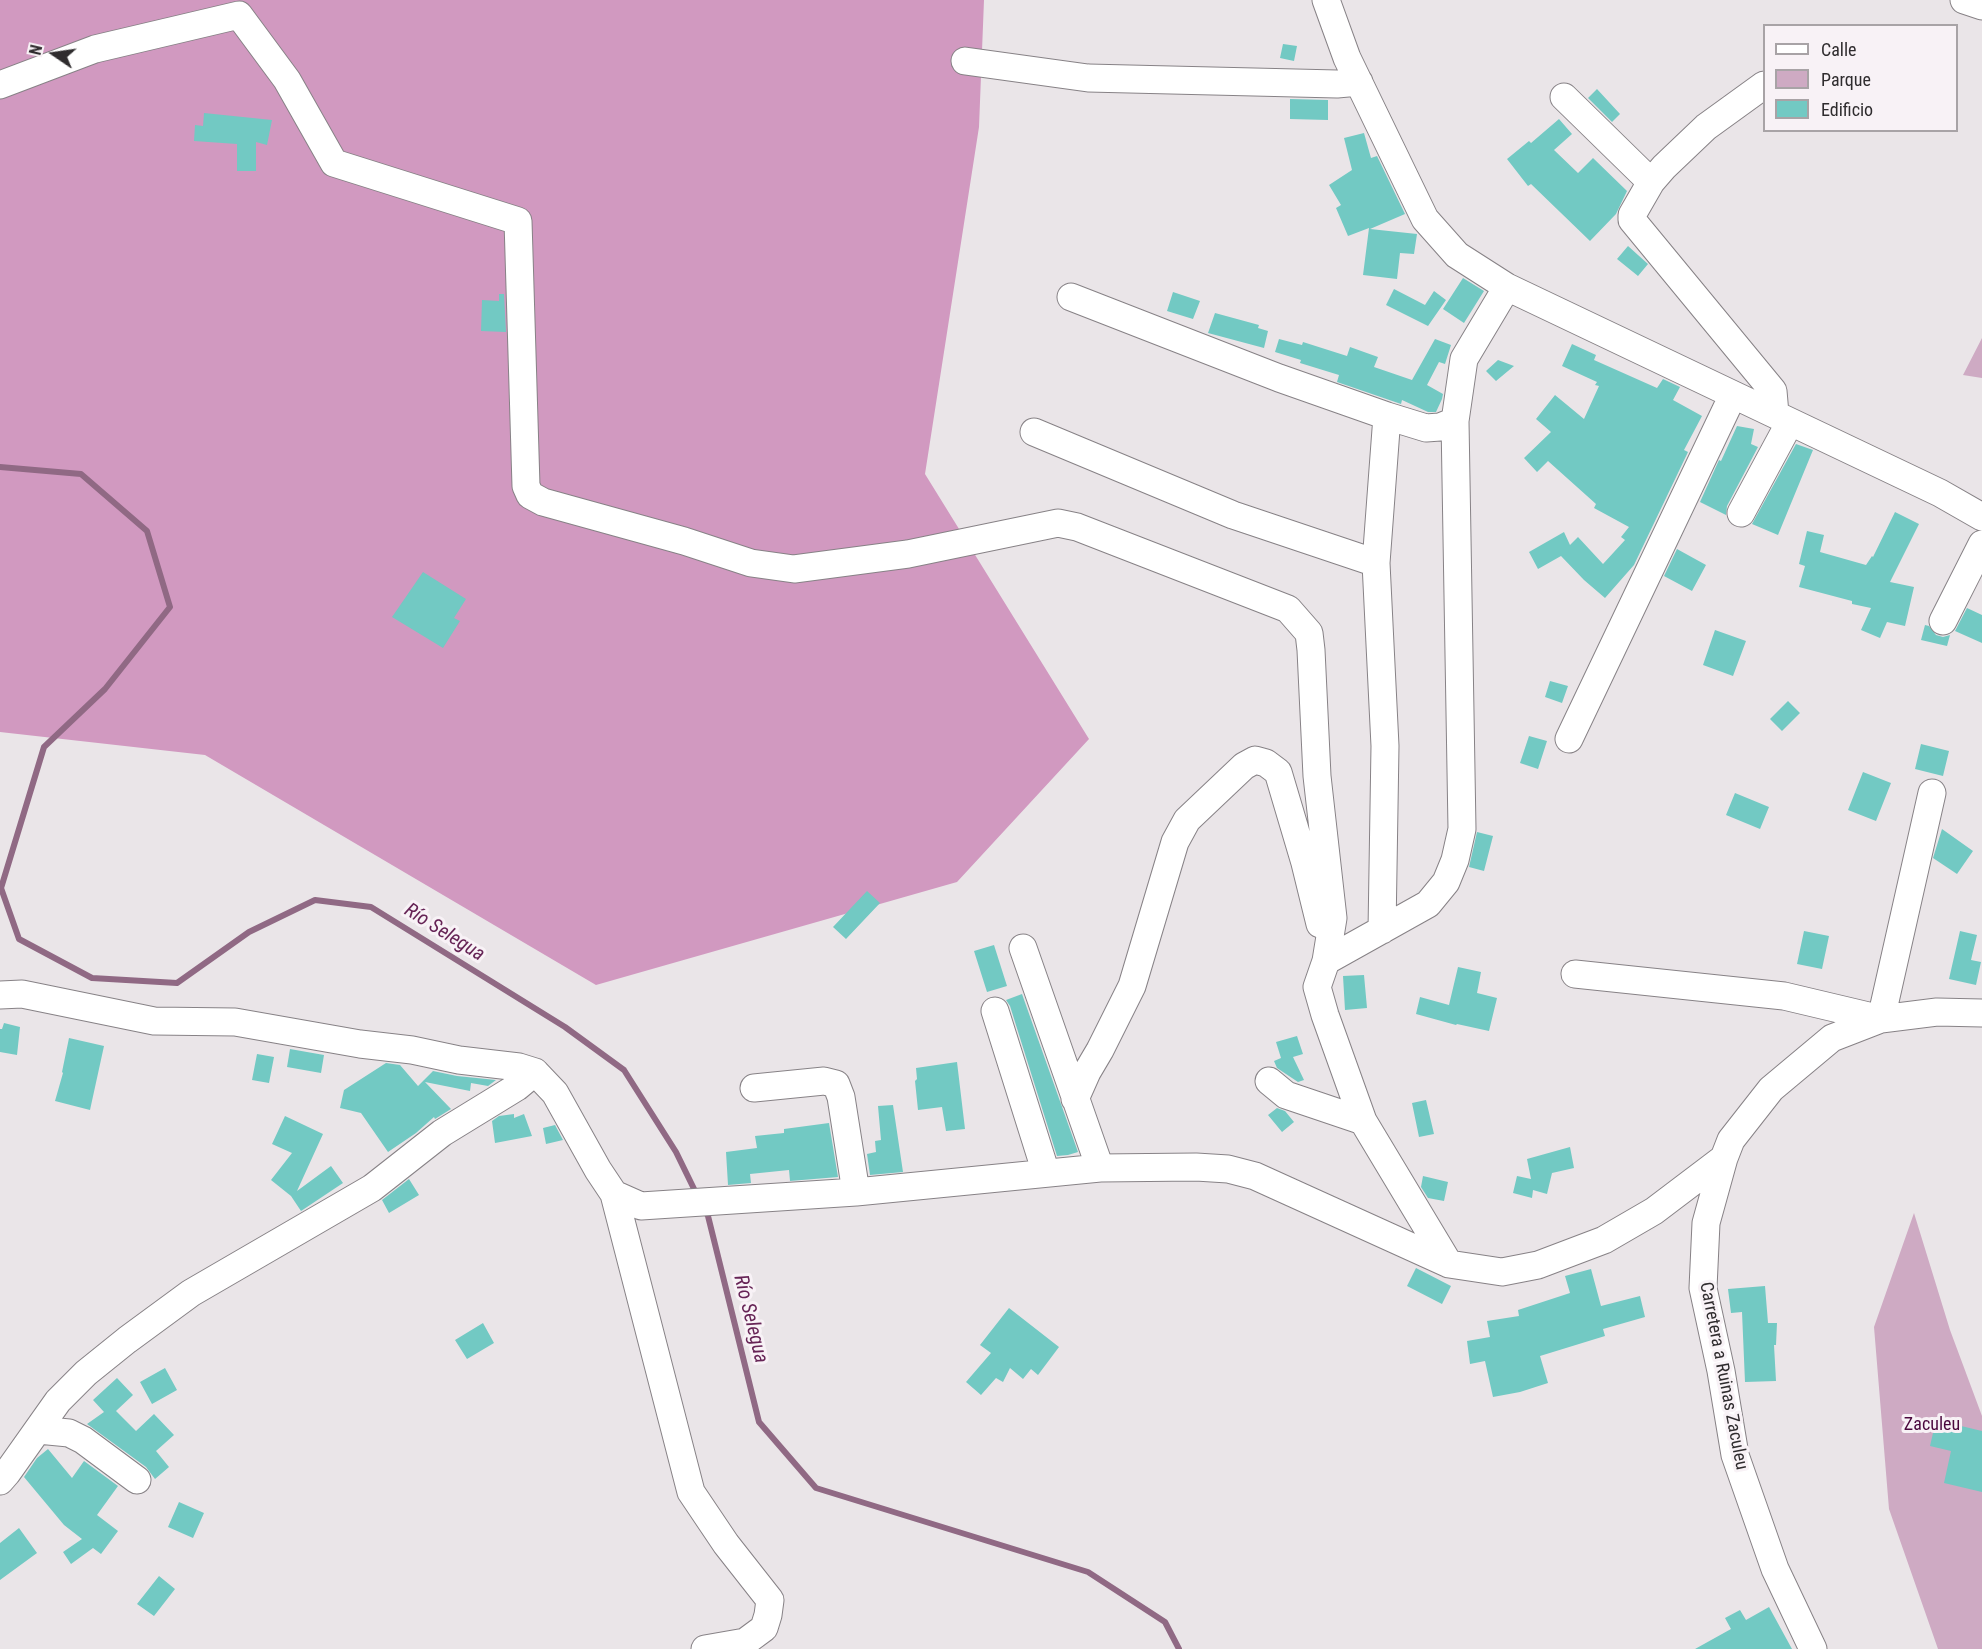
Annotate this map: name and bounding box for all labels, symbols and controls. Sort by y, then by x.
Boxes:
north arrow [24,24,84,84]
legend [1763,24,1958,132]
text: Calle [1821,39,1857,60]
text: N [26,43,46,57]
text: Parque [1821,69,1871,90]
text: Edificio [1821,99,1873,120]
water label: Río Selegua [399,899,489,967]
water label: Río Selegua [727,1272,773,1366]
street label: Carretera a Ruinas Zaculeu [1694,1280,1752,1472]
park label: Zaculeu [1904,1414,1960,1436]

